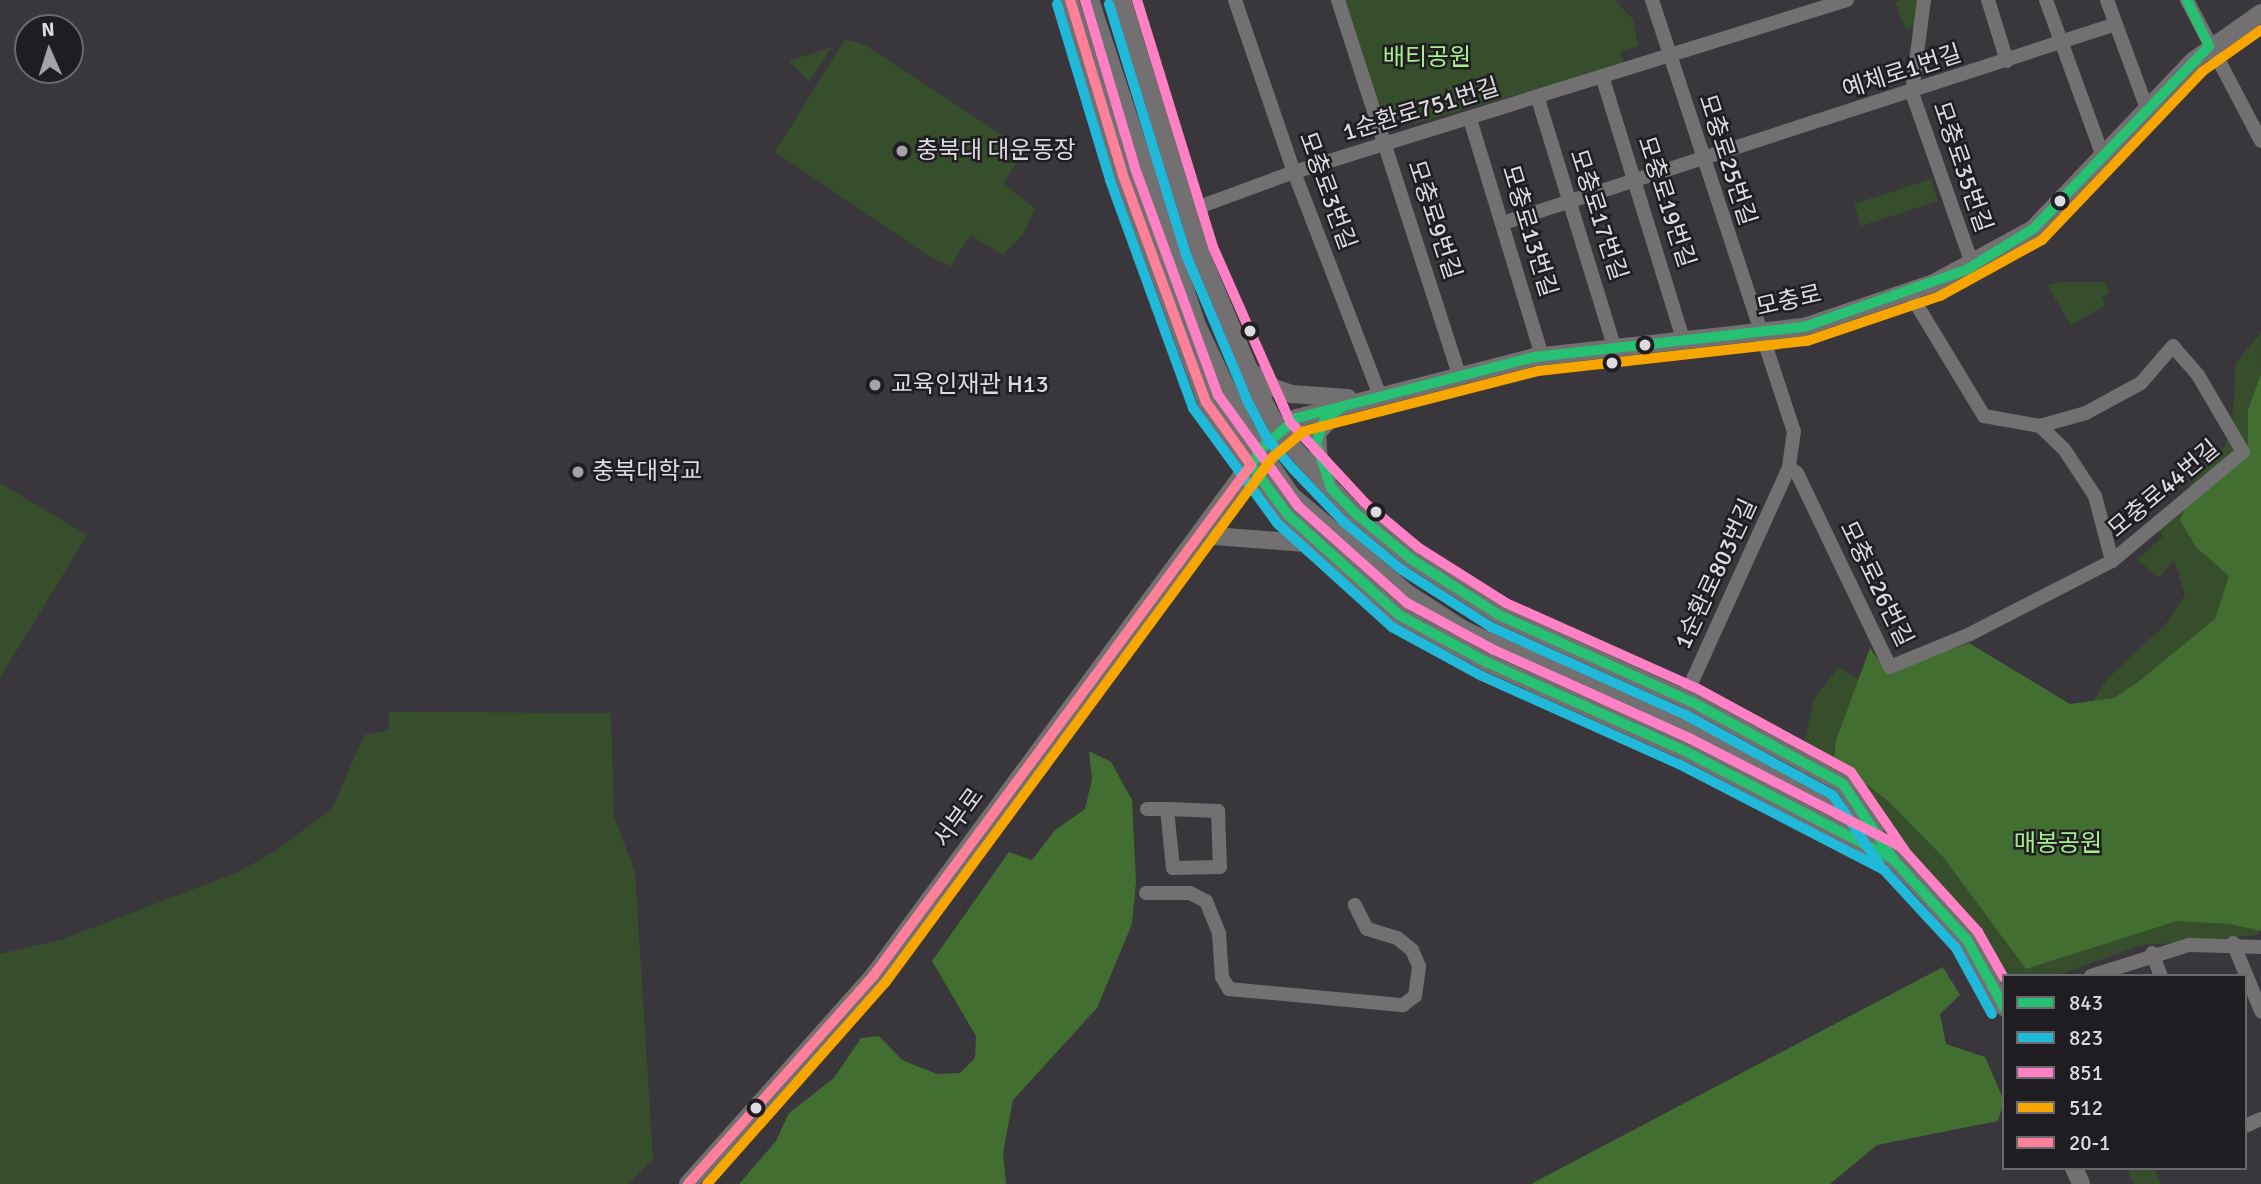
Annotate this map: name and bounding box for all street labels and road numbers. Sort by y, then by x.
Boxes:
street label: 예체로1번길 [1839,39,1965,105]
street label: 1순환로751번길 [1339,73,1503,147]
street label: 모충로25번길 [1692,91,1762,229]
street label: 모충로35번길 [1926,98,1998,236]
street label: 모충로3번길 [1292,128,1362,254]
street label: 모충로19번길 [1631,133,1701,271]
street label: 모충로17번길 [1563,146,1633,284]
street label: 모충로9번길 [1401,157,1467,283]
street label: 모충로13번길 [1495,162,1563,300]
street label: 모충로 [1753,280,1825,322]
street label: 모충로44번길 [2103,434,2225,544]
street label: 1순환로803번길 [1669,494,1763,654]
street label: 모충로26번길 [1833,516,1919,652]
street label: 서부로 [928,783,990,853]

